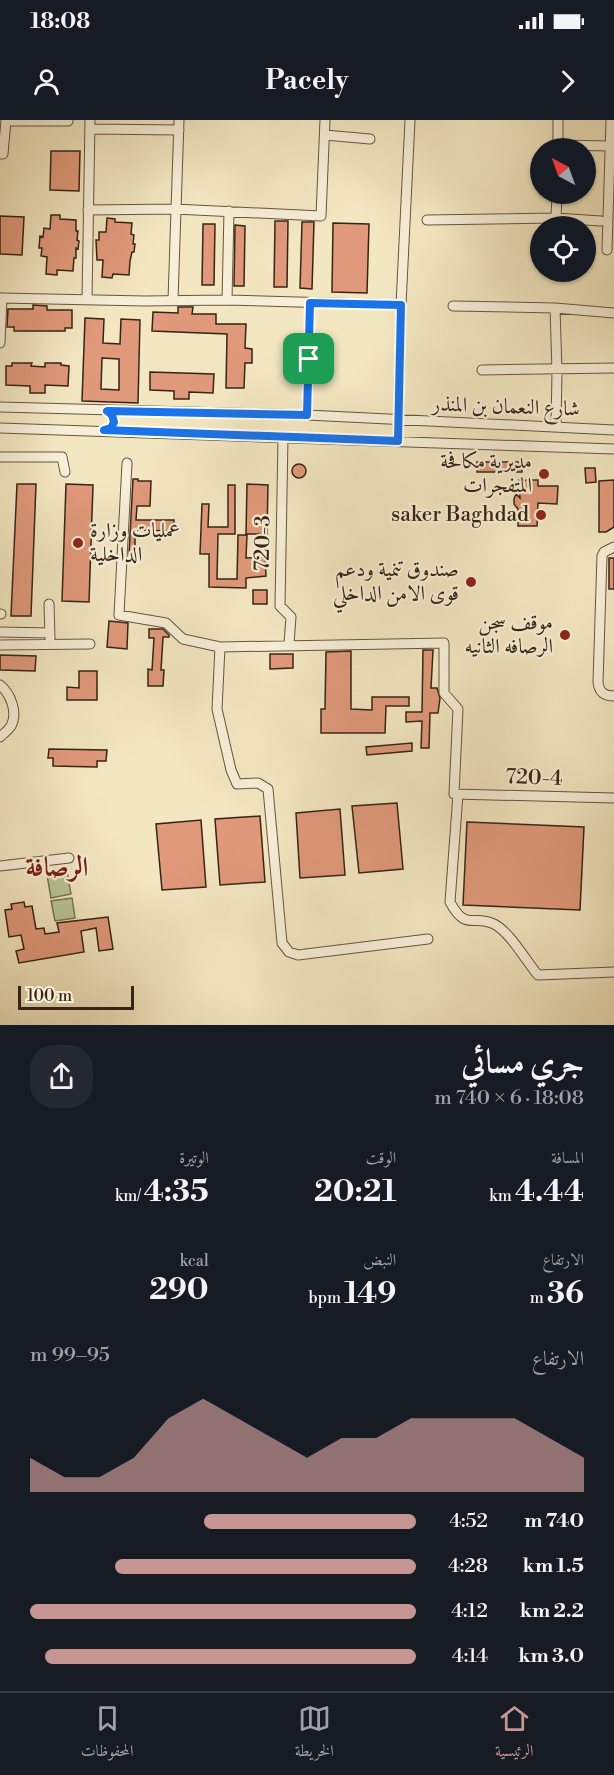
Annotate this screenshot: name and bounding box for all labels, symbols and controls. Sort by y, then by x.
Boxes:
text: 18:08 [30,8,90,35]
text: Pacely [265,64,349,98]
icon: person [30,65,63,98]
icon: forward [551,65,584,98]
north arrow [530,138,596,204]
map controls [530,138,596,282]
button: locate [530,216,596,282]
pin [283,333,334,384]
icon: arrive [292,342,325,375]
street label: شارع النعمان بن المنذر [429,391,580,427]
place label: مديرية مكافحة المتفجرات [440,449,532,499]
marker: مديرية مكافحة المتفجرات [537,467,551,481]
place label: saker Baghdad [391,502,529,528]
marker: saker Baghdad [534,508,548,522]
street label: 720-3 [250,515,276,571]
place label: عمليات وزارة الداخلية [90,518,180,568]
marker: عمليات وزارة الداخلية [71,536,85,550]
place label: صندوق تنمية ودعم قوى الامن الداخلي [333,557,459,613]
marker: صندوق تنمية ودعم قوى الامن الداخلي [464,575,478,589]
place label: موقف سجن الرصافه الثانيه [464,610,553,660]
marker: موقف سجن الرصافه الثانيه [558,628,572,642]
street label: 720-4 [505,764,563,792]
district label: الرصافة [26,851,88,885]
scale bar [18,983,134,1010]
text: 100 m [27,986,72,1006]
text: جري مسائي [461,1043,584,1084]
button: share [30,1045,93,1108]
text: 18:08 · 6 × 740 m [434,1086,584,1111]
text: الوتيرة [179,1148,209,1168]
text: الوقت [366,1148,396,1168]
text: المسافة [551,1148,584,1168]
text: 4:35 [144,1173,209,1211]
text: 20:21 [314,1173,396,1211]
text: 4.44 [515,1173,584,1211]
text: /km [115,1186,144,1206]
text: km [489,1186,515,1206]
text: النبض [363,1250,396,1270]
text: الارتفاع [542,1250,584,1270]
text: kcal [180,1251,209,1271]
text: 290 [149,1271,209,1309]
text: 149 [344,1275,396,1313]
text: 36 [547,1275,584,1313]
text: bpm [309,1288,344,1308]
text: m [530,1288,547,1308]
text: 95–99 m [30,1343,110,1368]
text: الارتفاع [532,1347,584,1372]
text: 4:52 [449,1509,488,1534]
text: 740 m [524,1509,584,1534]
text: 4:28 [448,1554,488,1579]
text: 1.5 km [523,1554,584,1579]
text: 4:12 [451,1599,488,1624]
text: 2.2 km [520,1599,584,1624]
text: 4:14 [452,1644,488,1669]
text: 3.0 km [518,1644,584,1669]
tab: المحفوظات [81,1702,133,1766]
tab: الخريطة [295,1702,334,1766]
tab: الرئيسية [495,1702,533,1766]

